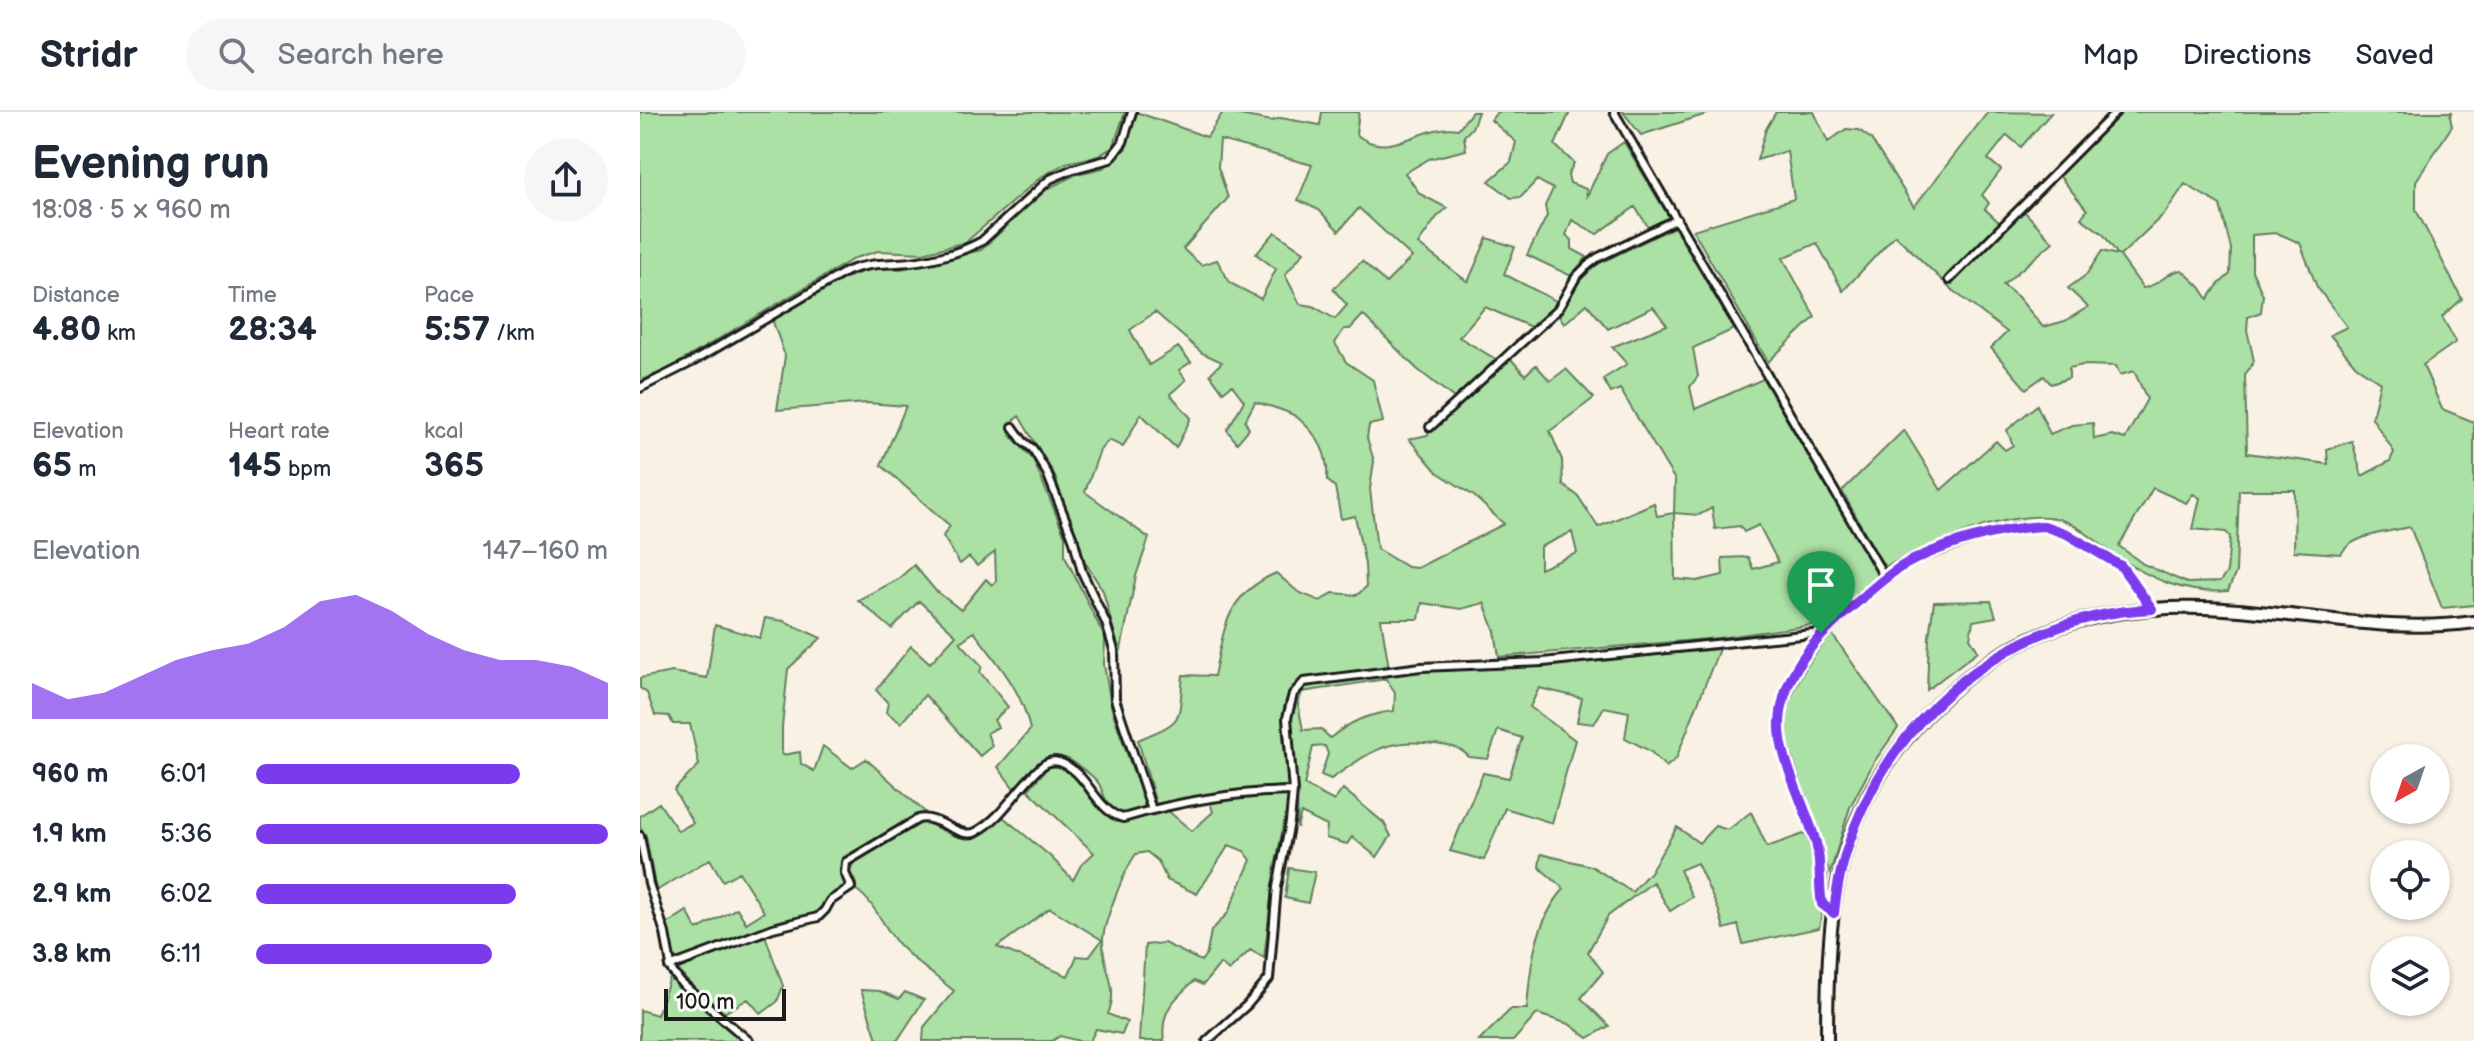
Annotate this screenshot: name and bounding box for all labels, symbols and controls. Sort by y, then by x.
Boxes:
search box [186,19,746,91]
text: Stridr [40,33,138,78]
icon: search [214,33,258,77]
text: Search here [278,37,444,73]
text: Map [2082,39,2139,72]
text: Directions [2183,39,2311,72]
text: Saved [2355,39,2434,72]
text: Evening run [32,138,269,191]
button: share [524,138,608,222]
text: 18:08 · 5 × 960 m [32,195,231,226]
text: Distance [32,282,120,309]
text: Time [228,282,277,309]
text: Pace [424,282,474,309]
text: 4.80 [32,309,101,350]
text: 28:34 [228,309,317,350]
text: 5:57 [424,309,490,350]
text: km [101,320,136,347]
text: /km [490,320,535,347]
text: Elevation [32,418,124,445]
text: Heart rate [228,418,330,445]
text: kcal [424,418,463,445]
text: 65 [32,445,72,486]
text: 145 [228,445,282,486]
text: 365 [424,445,484,486]
text: m [72,456,96,483]
text: bpm [282,456,331,483]
text: Elevation [32,536,140,567]
text: 147–160 m [482,536,608,567]
pin [1787,551,1855,633]
icon: arrive [1799,563,1843,607]
north arrow [2370,744,2450,824]
map controls [2370,744,2450,1016]
text: 960 m [32,759,108,790]
text: 6:01 [160,759,207,790]
text: 1.9 km [32,819,107,850]
text: 5:36 [160,819,212,850]
button: locate [2370,840,2450,920]
text: 2.9 km [32,879,111,910]
text: 6:02 [160,879,212,910]
button: layers [2370,936,2450,1016]
text: 3.8 km [32,939,111,970]
text: 6:11 [160,939,201,970]
scale bar [664,985,786,1021]
text: 100 m [676,989,735,1016]

